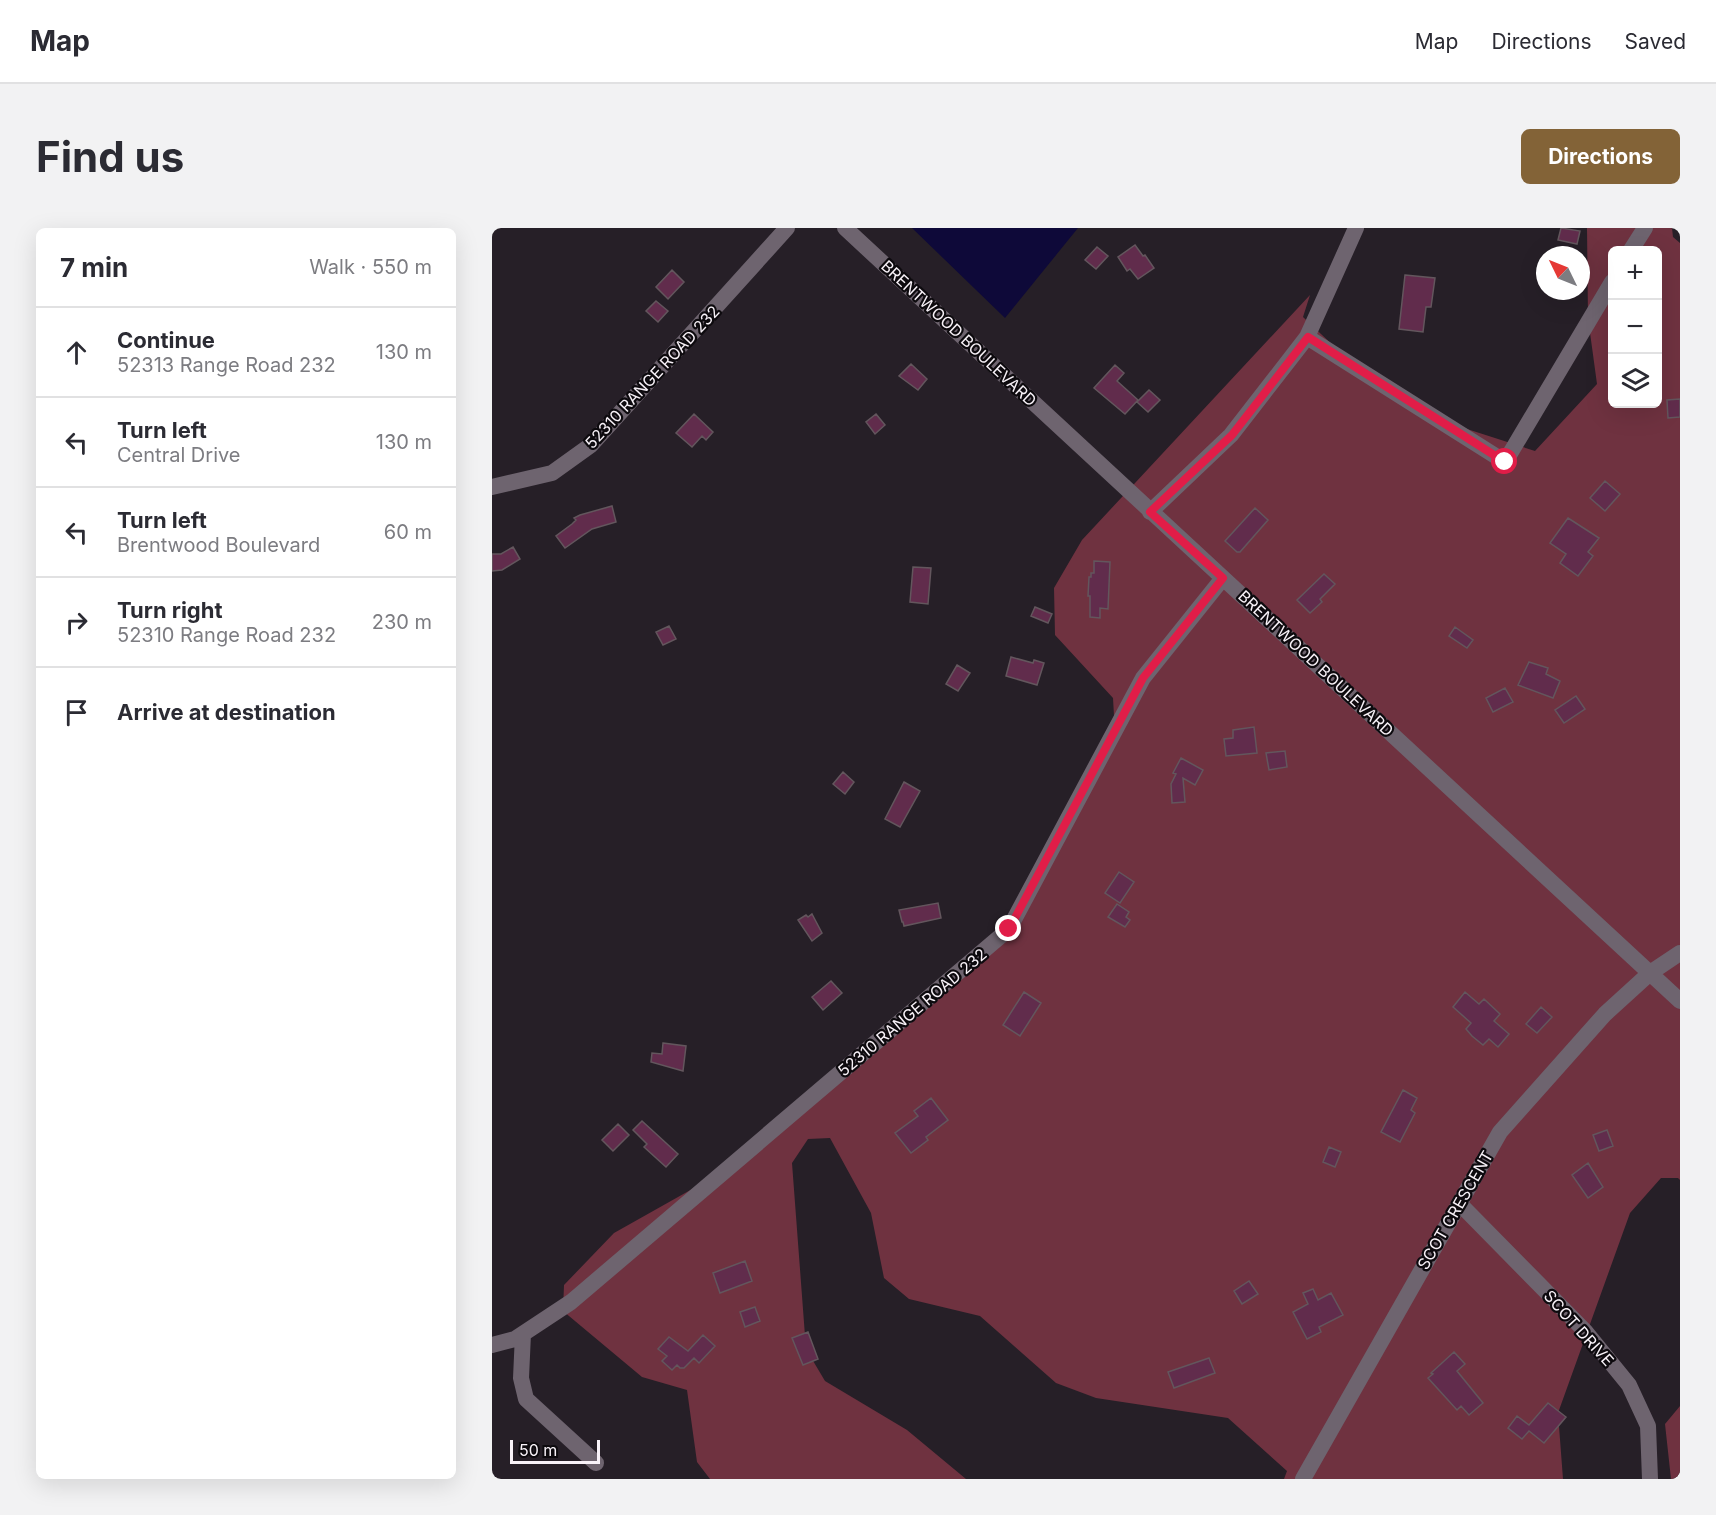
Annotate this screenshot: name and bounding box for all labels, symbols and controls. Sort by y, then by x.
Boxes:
text: Map [30,24,90,58]
text: Map [1415,29,1458,54]
text: Directions [1491,29,1592,54]
text: Saved [1625,29,1686,54]
button: Directions [1521,129,1680,184]
text: Find us [36,131,184,182]
north arrow [1536,246,1590,300]
map controls [1608,246,1662,408]
button: + [1608,246,1662,300]
text: 7 min [60,252,128,283]
text: Walk · 550 m [309,255,432,279]
street label: BRENTWOOD BOULEVARD [877,256,1041,410]
button: − [1608,300,1662,354]
street label: 52310 RANGE ROAD 232 [580,301,724,453]
text: Continue [117,327,215,353]
icon: ahead [60,336,93,369]
text: 130 m [376,340,432,364]
text: 52313 Range Road 232 [117,353,336,377]
button: layers [1608,354,1662,408]
text: Turn left [117,417,207,443]
icon: left [60,426,93,459]
text: 130 m [376,430,432,454]
text: Central Drive [117,443,241,467]
route start [1491,448,1517,474]
text: Turn left [117,507,207,533]
icon: left [60,516,93,549]
text: 60 m [384,520,432,544]
text: Brentwood Boulevard [117,533,320,557]
street label: BRENTWOOD BOULEVARD [1234,586,1398,740]
text: Turn right [117,597,223,623]
icon: right [60,606,93,639]
text: 230 m [372,610,432,634]
text: 52310 Range Road 232 [117,623,336,647]
icon: arrive [60,696,93,729]
text: Arrive at destination [117,699,336,725]
route end [995,915,1021,941]
street label: 52310 RANGE ROAD 232 [833,944,991,1080]
street label: SCOT CRESCENT [1413,1147,1497,1273]
street label: SCOT DRIVE [1540,1286,1618,1370]
scale bar [510,1437,600,1464]
text: 50 m [519,1440,557,1460]

